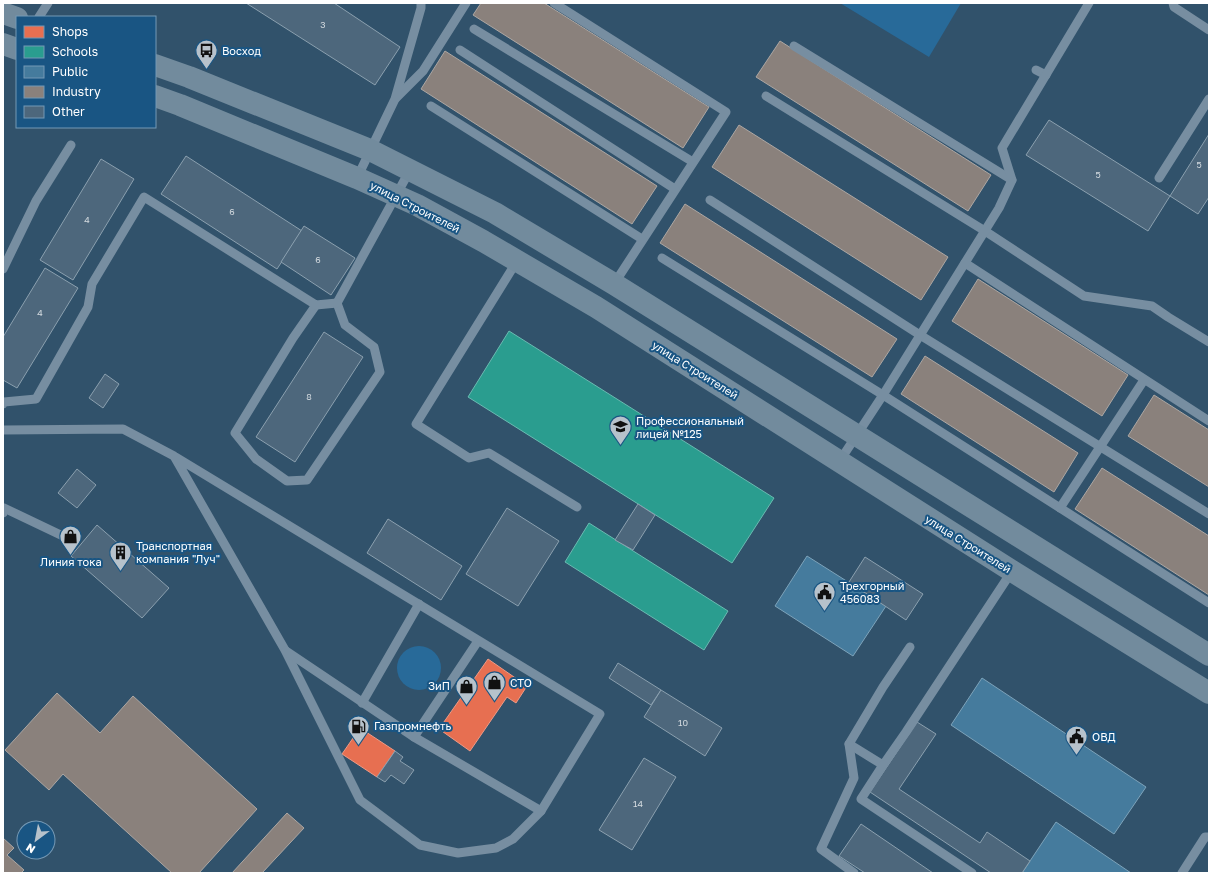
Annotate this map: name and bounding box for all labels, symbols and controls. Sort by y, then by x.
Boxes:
legend [16,16,156,128]
house number: 3 [320,19,326,30]
text: Shops [52,24,88,39]
bus stop icon: Восход [193,38,219,71]
text: Schools [52,44,98,59]
place label: Восход [222,44,261,57]
text: Public [52,64,89,79]
text: Industry [52,84,101,99]
text: Other [52,104,85,119]
house number: 5 [1196,159,1202,170]
house number: 5 [1095,169,1101,180]
street label: улица Строителей [368,178,462,235]
house number: 6 [229,206,235,217]
house number: 4 [84,214,90,225]
house number: 6 [315,254,321,265]
house number: 4 [37,307,43,318]
street label: улица Строителей [650,338,741,401]
house number: 8 [306,391,312,402]
school or university icon: Профессиональный лицей №125 [608,414,634,447]
place label: Профессиональный лицей №125 [636,414,744,440]
street label: улица Строителей [923,512,1014,575]
shop icon: Линия тока [58,523,84,556]
building icon: Транспортная компания "Луч" [107,539,133,572]
place label: Транспортная компания "Луч" [136,539,220,565]
place label: Линия тока [40,555,102,568]
public building icon: Трехгорный 456083 [811,579,837,612]
place label: Трехгорный 456083 [840,579,905,605]
shop icon: СТО [482,670,508,703]
shop icon: ЗиП [453,673,479,706]
place label: СТО [510,676,532,689]
place label: ЗиП [428,679,450,692]
fuel station icon: Газпромнефть [346,713,372,746]
house number: 10 [678,717,688,728]
place label: Газпромнефть [374,719,451,732]
public building icon: ОВД [1063,724,1089,757]
place label: ОВД [1092,730,1116,743]
house number: 14 [633,798,643,809]
north arrow [16,820,56,860]
text: N [23,841,37,857]

